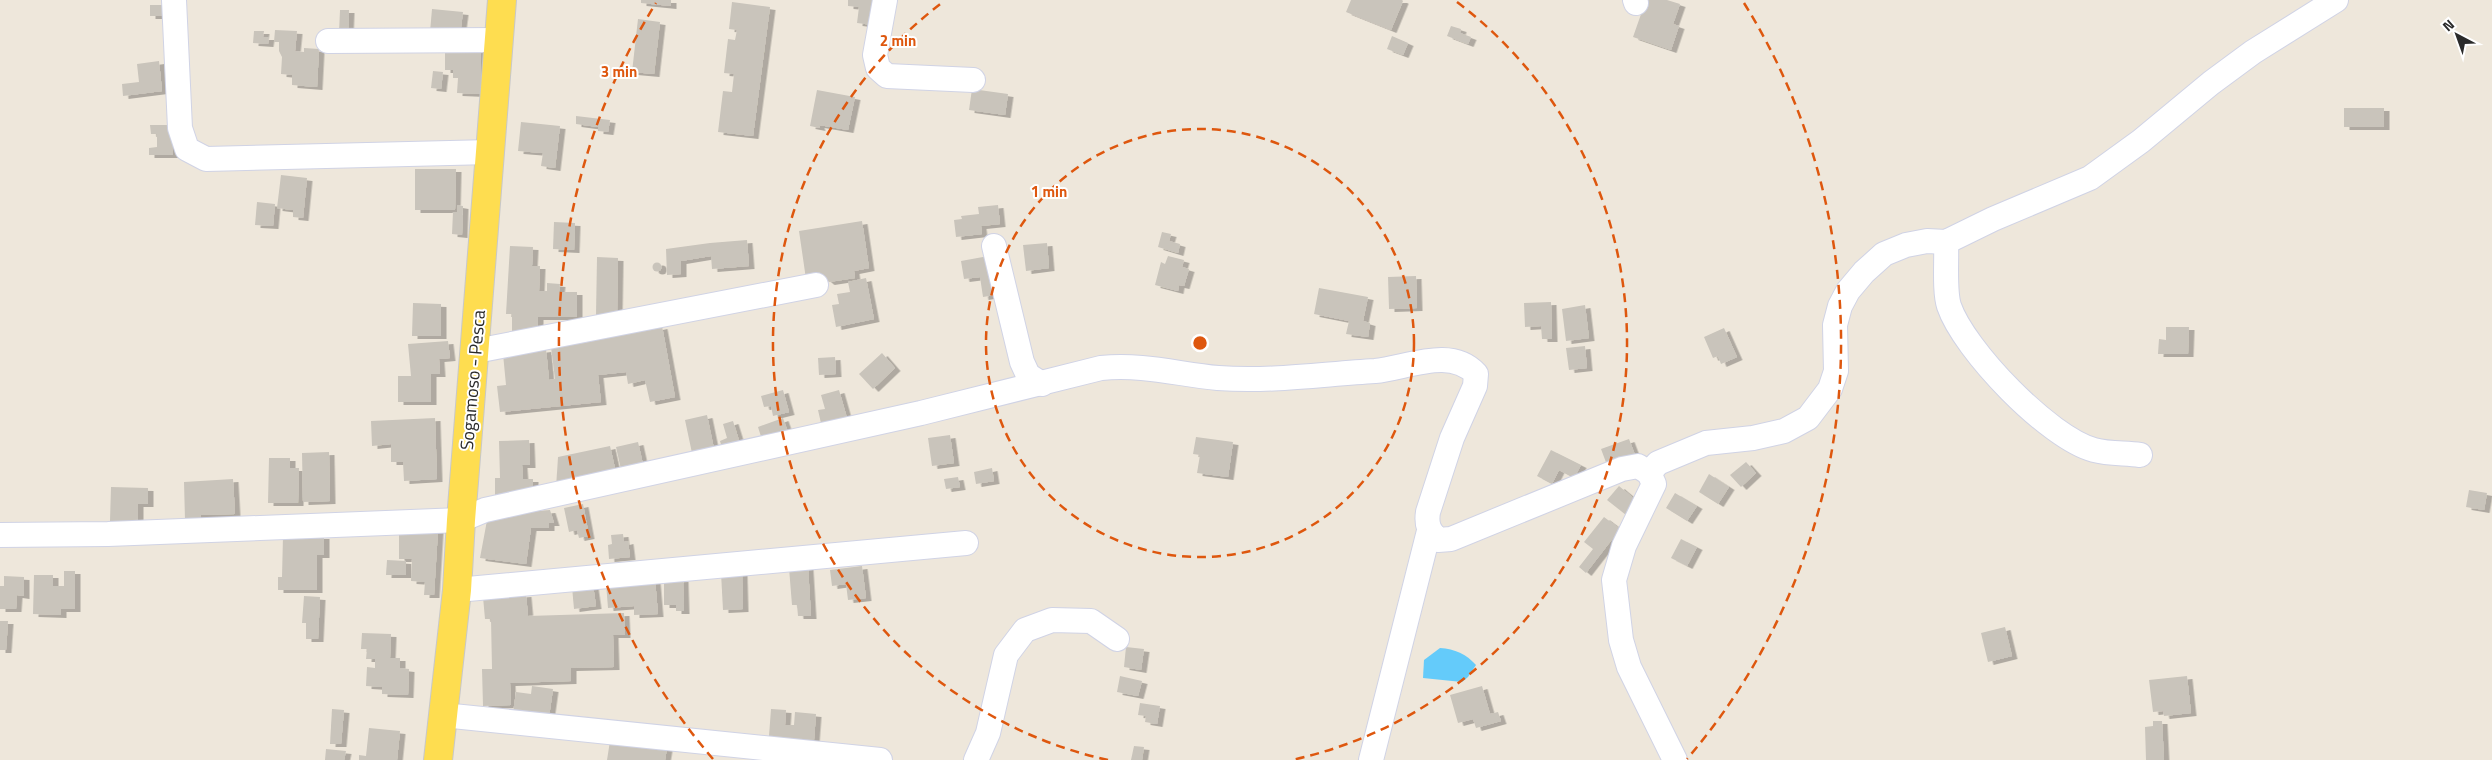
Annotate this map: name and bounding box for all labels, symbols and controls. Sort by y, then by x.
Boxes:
north arrow [2432,10,2482,60]
text: N [2438,14,2459,36]
text: 2 min [880,29,916,52]
text: 3 min [601,60,637,83]
text: 1 min [1031,180,1067,203]
street label: Sogamoso - Pesca [453,309,492,451]
centre of rings [1191,334,1209,352]

